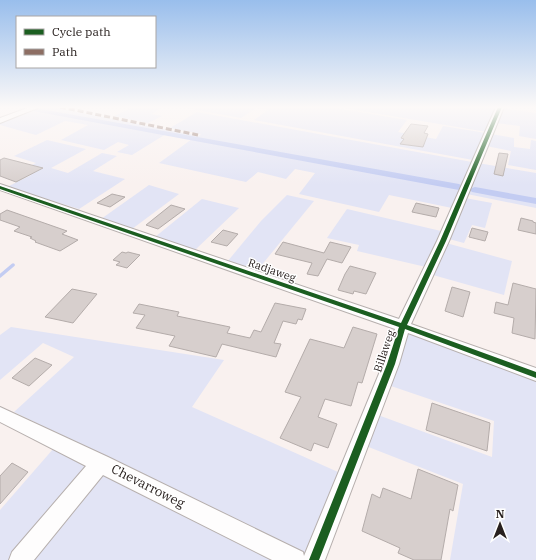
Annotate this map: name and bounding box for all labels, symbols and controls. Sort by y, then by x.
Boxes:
legend [16,16,156,68]
text: Cycle path [52,24,111,39]
text: Path [52,44,78,59]
street label: Radjaweg [246,255,298,285]
street label: Billaweg [370,328,398,374]
street label: Chevarroweg [108,460,188,512]
north arrow [480,504,520,544]
text: N [496,507,505,521]

